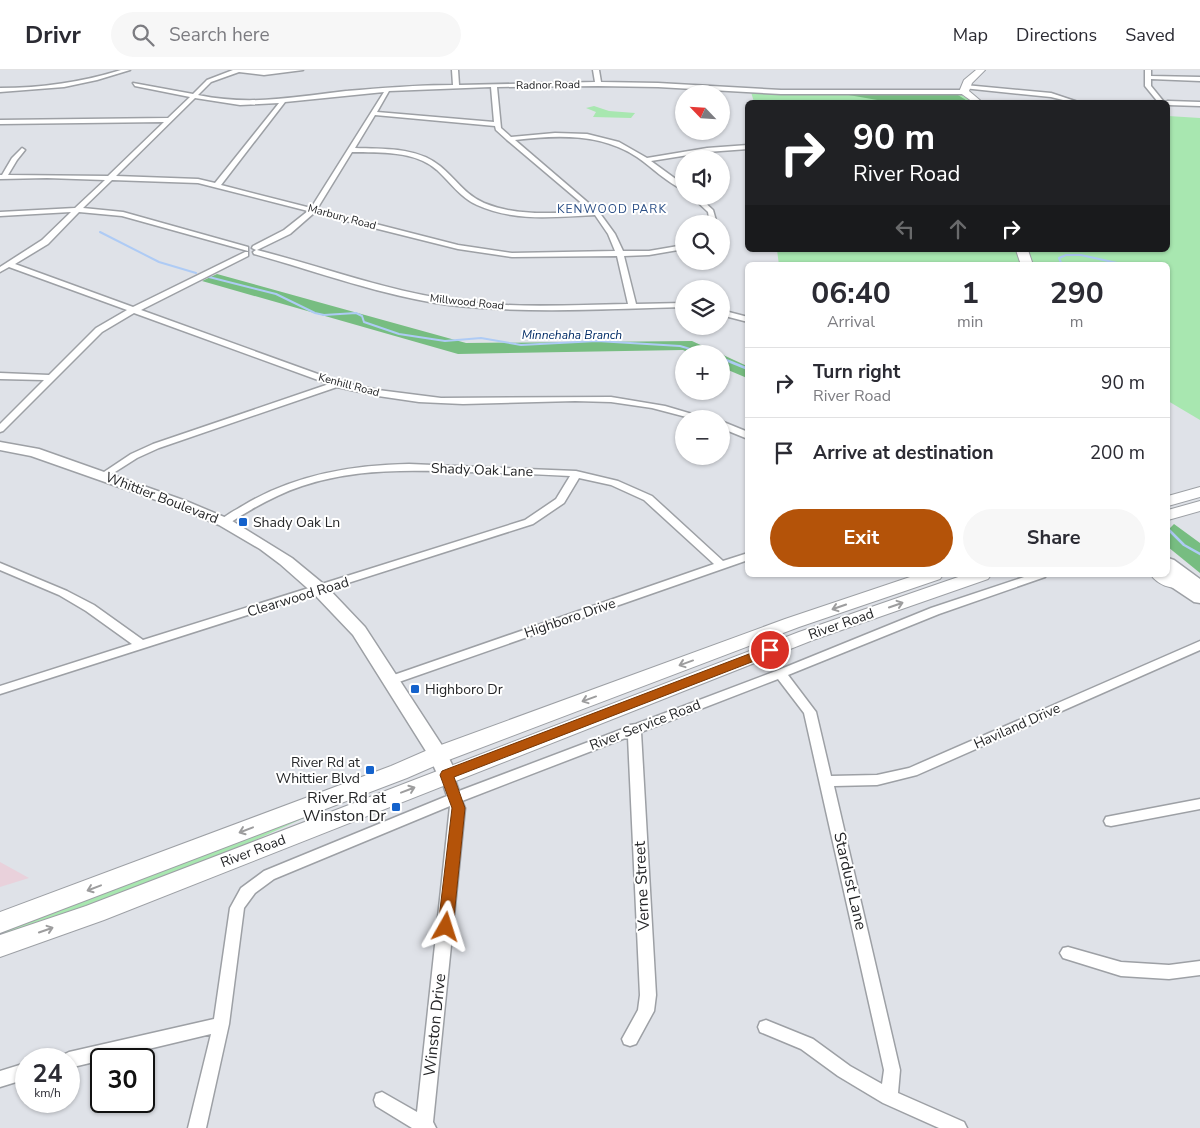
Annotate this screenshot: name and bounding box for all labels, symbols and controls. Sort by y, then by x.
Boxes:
search box [111,12,461,57]
text: Drivr [25,19,81,51]
icon: search [129,21,157,49]
text: Search here [169,22,270,48]
text: Map [953,23,988,47]
text: Directions [1016,23,1097,47]
text: Saved [1125,23,1175,47]
street label: Radnor Road [516,77,580,93]
north arrow [675,85,730,140]
map controls [675,85,730,465]
text: 90 m [853,114,935,161]
icon: right [770,120,835,185]
button: sound [675,150,730,205]
text: River Road [853,159,960,189]
street label: Marbury Road [306,201,378,233]
district label: KENWOOD PARK [557,201,667,217]
button: search [675,215,730,270]
icon: left [891,215,919,243]
icon: ahead [944,215,972,243]
icon: right [997,215,1025,243]
text: 06:40 [811,273,891,314]
text: 1 [961,273,979,314]
text: 290 [1050,273,1104,314]
button: layers [675,280,730,335]
street label: Millwood Road [429,291,505,313]
text: Arrival [827,311,875,333]
text: min [957,311,983,333]
text: m [1070,311,1084,333]
water label: Minnehaha Branch [522,327,622,343]
button: + [675,345,730,400]
text: Turn right [813,359,900,385]
icon: right [770,369,798,397]
street label: Kenhill Road [317,370,381,400]
text: 90 m [1101,370,1145,396]
text: River Road [813,385,891,407]
button: − [675,410,730,465]
icon: arrive [770,439,798,467]
text: Arrive at destination [813,440,994,466]
text: 200 m [1090,440,1145,466]
street label: Shady Oak Lane [431,459,533,481]
street label: Whittier Boulevard [103,468,221,528]
button: Exit [770,509,953,567]
button: Share [963,509,1145,567]
place label: Shady Oak Ln [253,513,340,532]
marker: Shady Oak Ln [237,516,249,528]
street label: Clearwood Road [245,573,351,621]
street label: Highboro Drive [522,593,618,643]
one-way arrow [887,600,903,609]
one-way arrow [832,603,847,612]
street label: River Road [806,604,876,644]
pin [749,629,791,671]
icon: arrive [756,636,784,664]
one-way arrow [679,659,694,668]
place label: Highboro Dr [425,680,503,699]
marker: Highboro Dr [409,683,421,695]
one-way arrow [581,695,597,704]
street label: River Service Road [587,695,703,755]
street label: Haviland Drive [971,698,1063,754]
place label: River Rd at Whittier Blvd [276,753,360,788]
marker: River Rd at Whittier Blvd [364,764,376,776]
one-way arrow [400,785,415,794]
place label: River Rd at Winston Dr [303,787,386,827]
marker: River Rd at Winston Dr [390,801,402,813]
one-way arrow [239,826,254,835]
street label: River Road [218,830,288,872]
street label: Stardust Lane [828,830,872,932]
street label: Verne Street [629,840,655,932]
one-way arrow [87,884,102,893]
position arrow [419,900,471,952]
one-way arrow [38,925,53,934]
street label: Winston Drive [419,972,451,1078]
speed limit sign: 30 [90,1048,155,1113]
text: 24 [32,1057,63,1091]
text: km/h [34,1085,61,1101]

